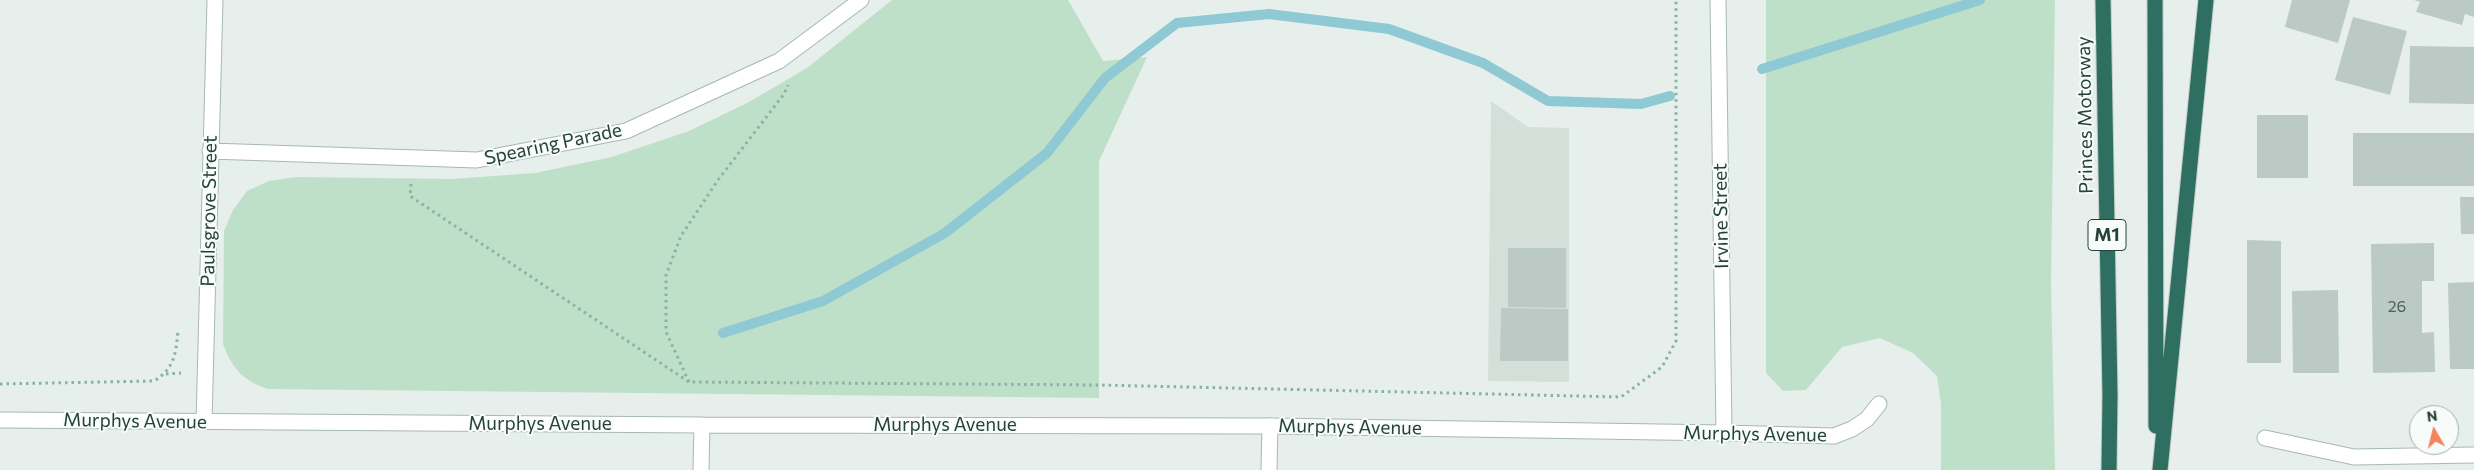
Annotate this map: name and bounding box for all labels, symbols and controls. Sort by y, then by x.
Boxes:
street label: Princes Motorway [2072,36,2098,194]
street label: Spearing Parade [482,118,624,170]
street label: Paulsgrove Street [196,135,222,287]
street label: Irvine Street [1709,163,1733,269]
road number: M1 [2088,220,2126,250]
house number: 26 [2388,297,2406,317]
north arrow [2409,405,2459,455]
text: N [2426,406,2438,425]
street label: Murphys Avenue [63,408,207,434]
street label: Murphys Avenue [468,413,612,435]
street label: Murphys Avenue [873,414,1017,436]
street label: Murphys Avenue [1278,414,1422,440]
street label: Murphys Avenue [1683,421,1827,447]

